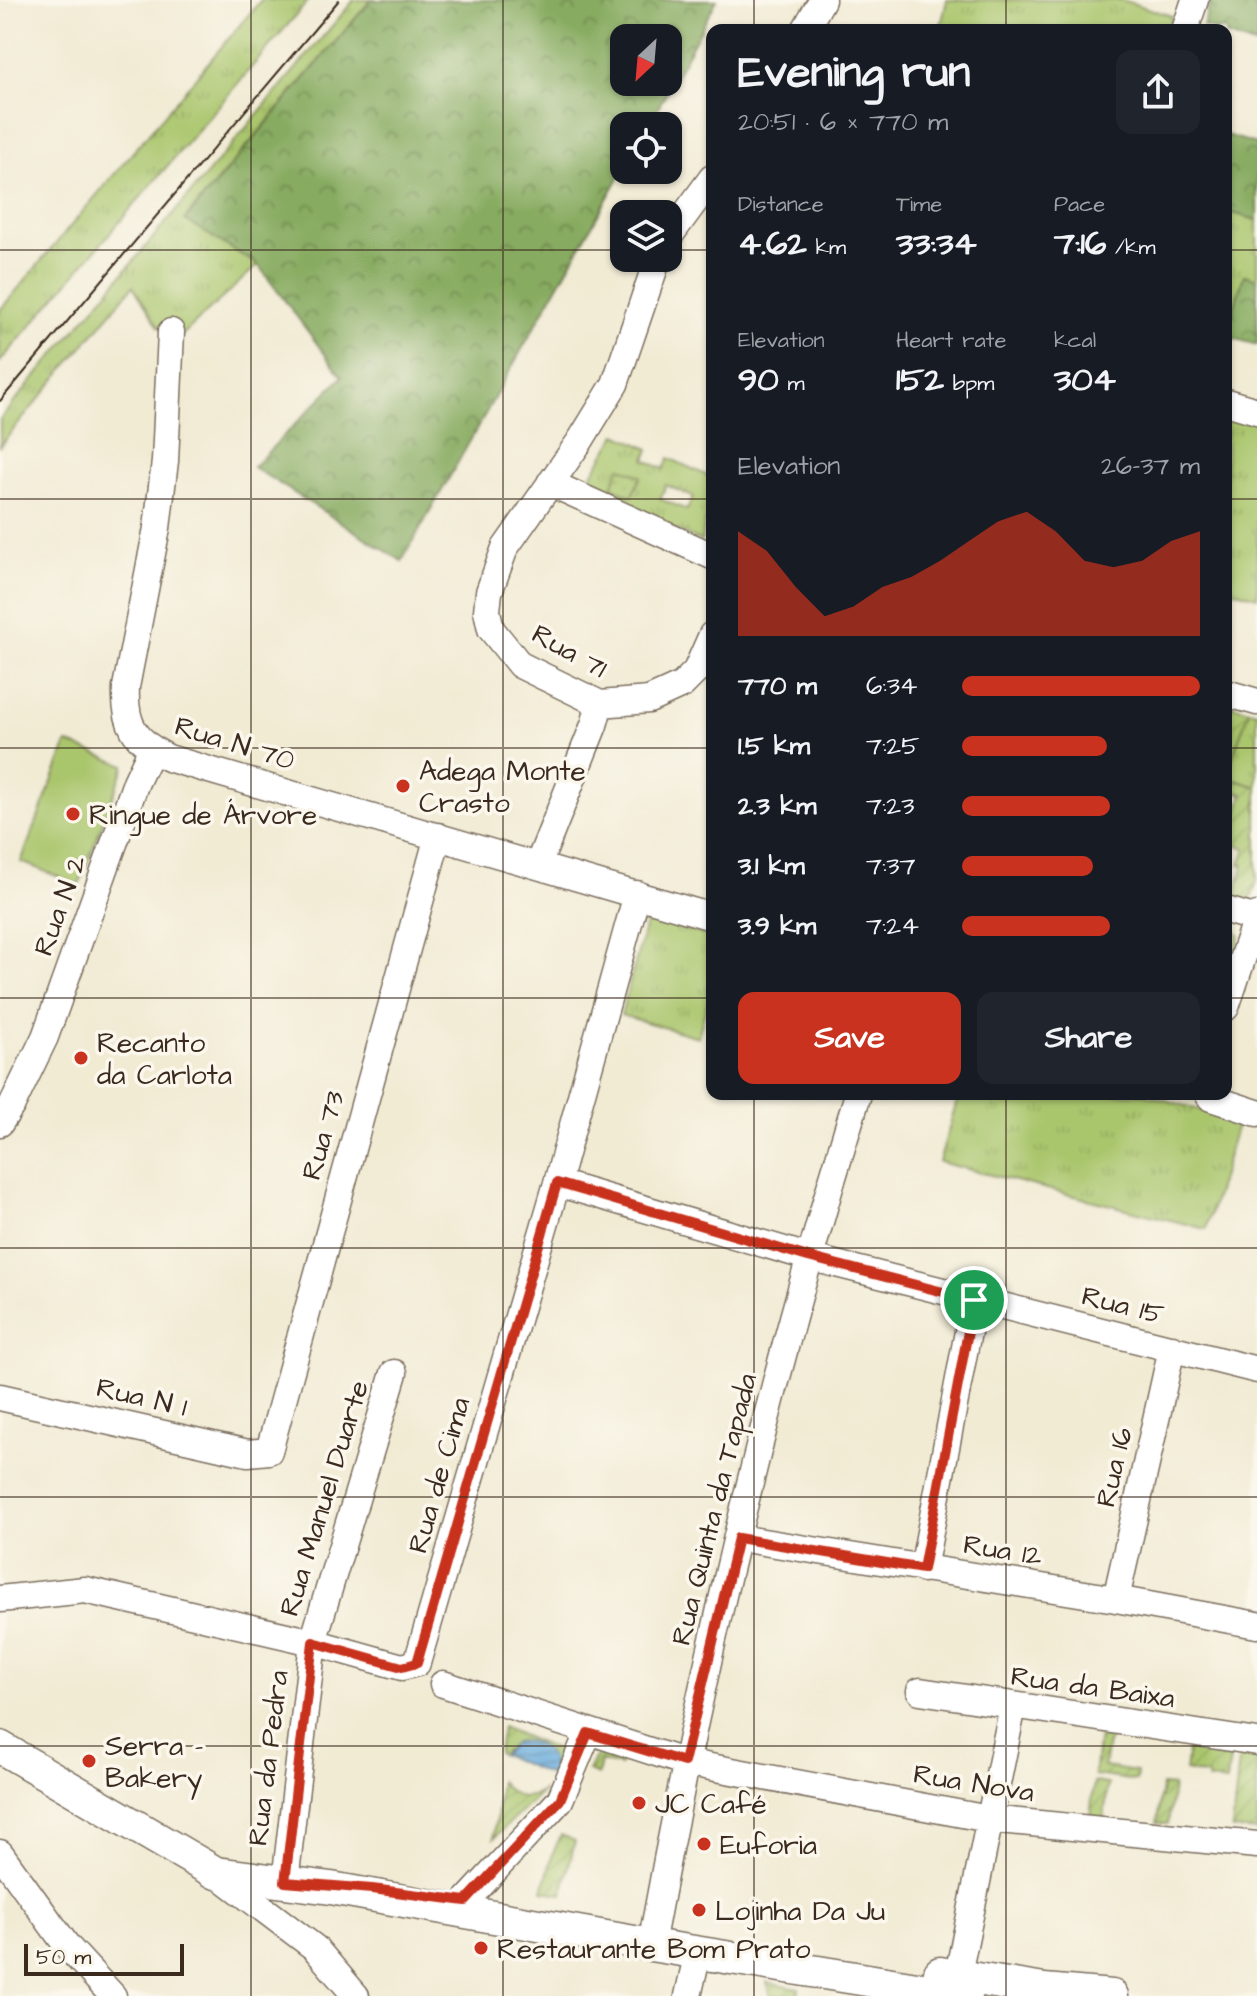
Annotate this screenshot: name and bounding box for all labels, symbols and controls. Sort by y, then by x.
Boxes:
north arrow [610,24,682,96]
map controls [610,24,682,272]
text: Evening run [738,43,970,104]
button: share [1116,50,1200,134]
text: 20:51 · 6 × 770 m [738,104,948,140]
button: locate [610,112,682,184]
text: Distance [738,189,824,220]
text: Time [896,189,942,220]
text: Pace [1054,189,1105,220]
button: layers [610,200,682,272]
text: 4.62 [738,220,807,268]
text: 33:34 [896,220,977,268]
text: 7:16 [1054,220,1106,268]
text: km [807,232,846,263]
text: /km [1106,232,1156,263]
text: Elevation [738,325,825,356]
text: Heart rate [896,325,1006,356]
text: kcal [1054,325,1096,356]
text: 90 [738,356,779,404]
text: 152 [896,356,944,404]
text: 304 [1054,356,1116,404]
text: m [779,368,805,399]
text: bpm [944,368,994,399]
text: Elevation [738,448,840,484]
text: 26–37 m [1101,448,1200,484]
street label: Rua 71 [525,615,614,688]
text: 770 m [738,668,817,704]
text: 6:34 [866,668,918,704]
street label: Rua N 70 [170,707,299,780]
text: 1.5 km [738,728,810,764]
text: 7:25 [866,728,920,764]
place label: Adega Monte Crasto [419,752,586,823]
marker: Adega Monte Crasto [394,777,412,795]
text: 2.3 km [738,788,816,824]
text: 7:23 [866,788,914,824]
place label: Ringue de Árvore [89,796,317,836]
marker: Ringue de Árvore [64,805,82,823]
text: 3.1 km [738,848,805,884]
text: 7:37 [866,848,916,884]
street label: Rua N 2 [24,850,97,961]
text: 3.9 km [738,908,816,944]
text: 7:24 [866,908,919,944]
button: Save [738,992,961,1084]
button: Share [977,992,1200,1084]
place label: Recanto da Carlota [97,1024,232,1095]
marker: Recanto da Carlota [72,1049,90,1067]
street label: Rua 73 [292,1086,355,1185]
pin [940,1266,1008,1334]
street label: Rua 15 [1078,1276,1168,1334]
icon: arrive [952,1278,996,1322]
street label: Rua N 1 [92,1368,191,1427]
street label: Rua Quinta da Tapada [662,1369,767,1649]
street label: Rua Manuel Duarte [270,1376,379,1621]
street label: Rua de Cima [399,1393,480,1558]
street label: Rua 16 [1086,1424,1143,1511]
street label: Rua 12 [961,1525,1045,1576]
street label: Rua da Baixa [1008,1657,1177,1718]
street label: Rua da Pedra [238,1668,299,1848]
place label: Serra - Bakery [105,1727,203,1800]
marker: Serra - Bakery [80,1752,98,1770]
street label: Rua Nova [911,1755,1037,1812]
place label: JC Café [655,1785,767,1824]
marker: JC Café [630,1794,648,1812]
place label: Euforia [720,1826,817,1865]
marker: Euforia [695,1835,713,1853]
place label: Lojinha Da Ju [715,1892,885,1931]
marker: Lojinha Da Ju [690,1901,708,1919]
place label: Restaurante Bom Prato [497,1930,811,1969]
marker: Restaurante Bom Prato [472,1939,490,1957]
scale bar [24,1940,184,1976]
text: 50 m [36,1942,91,1973]

